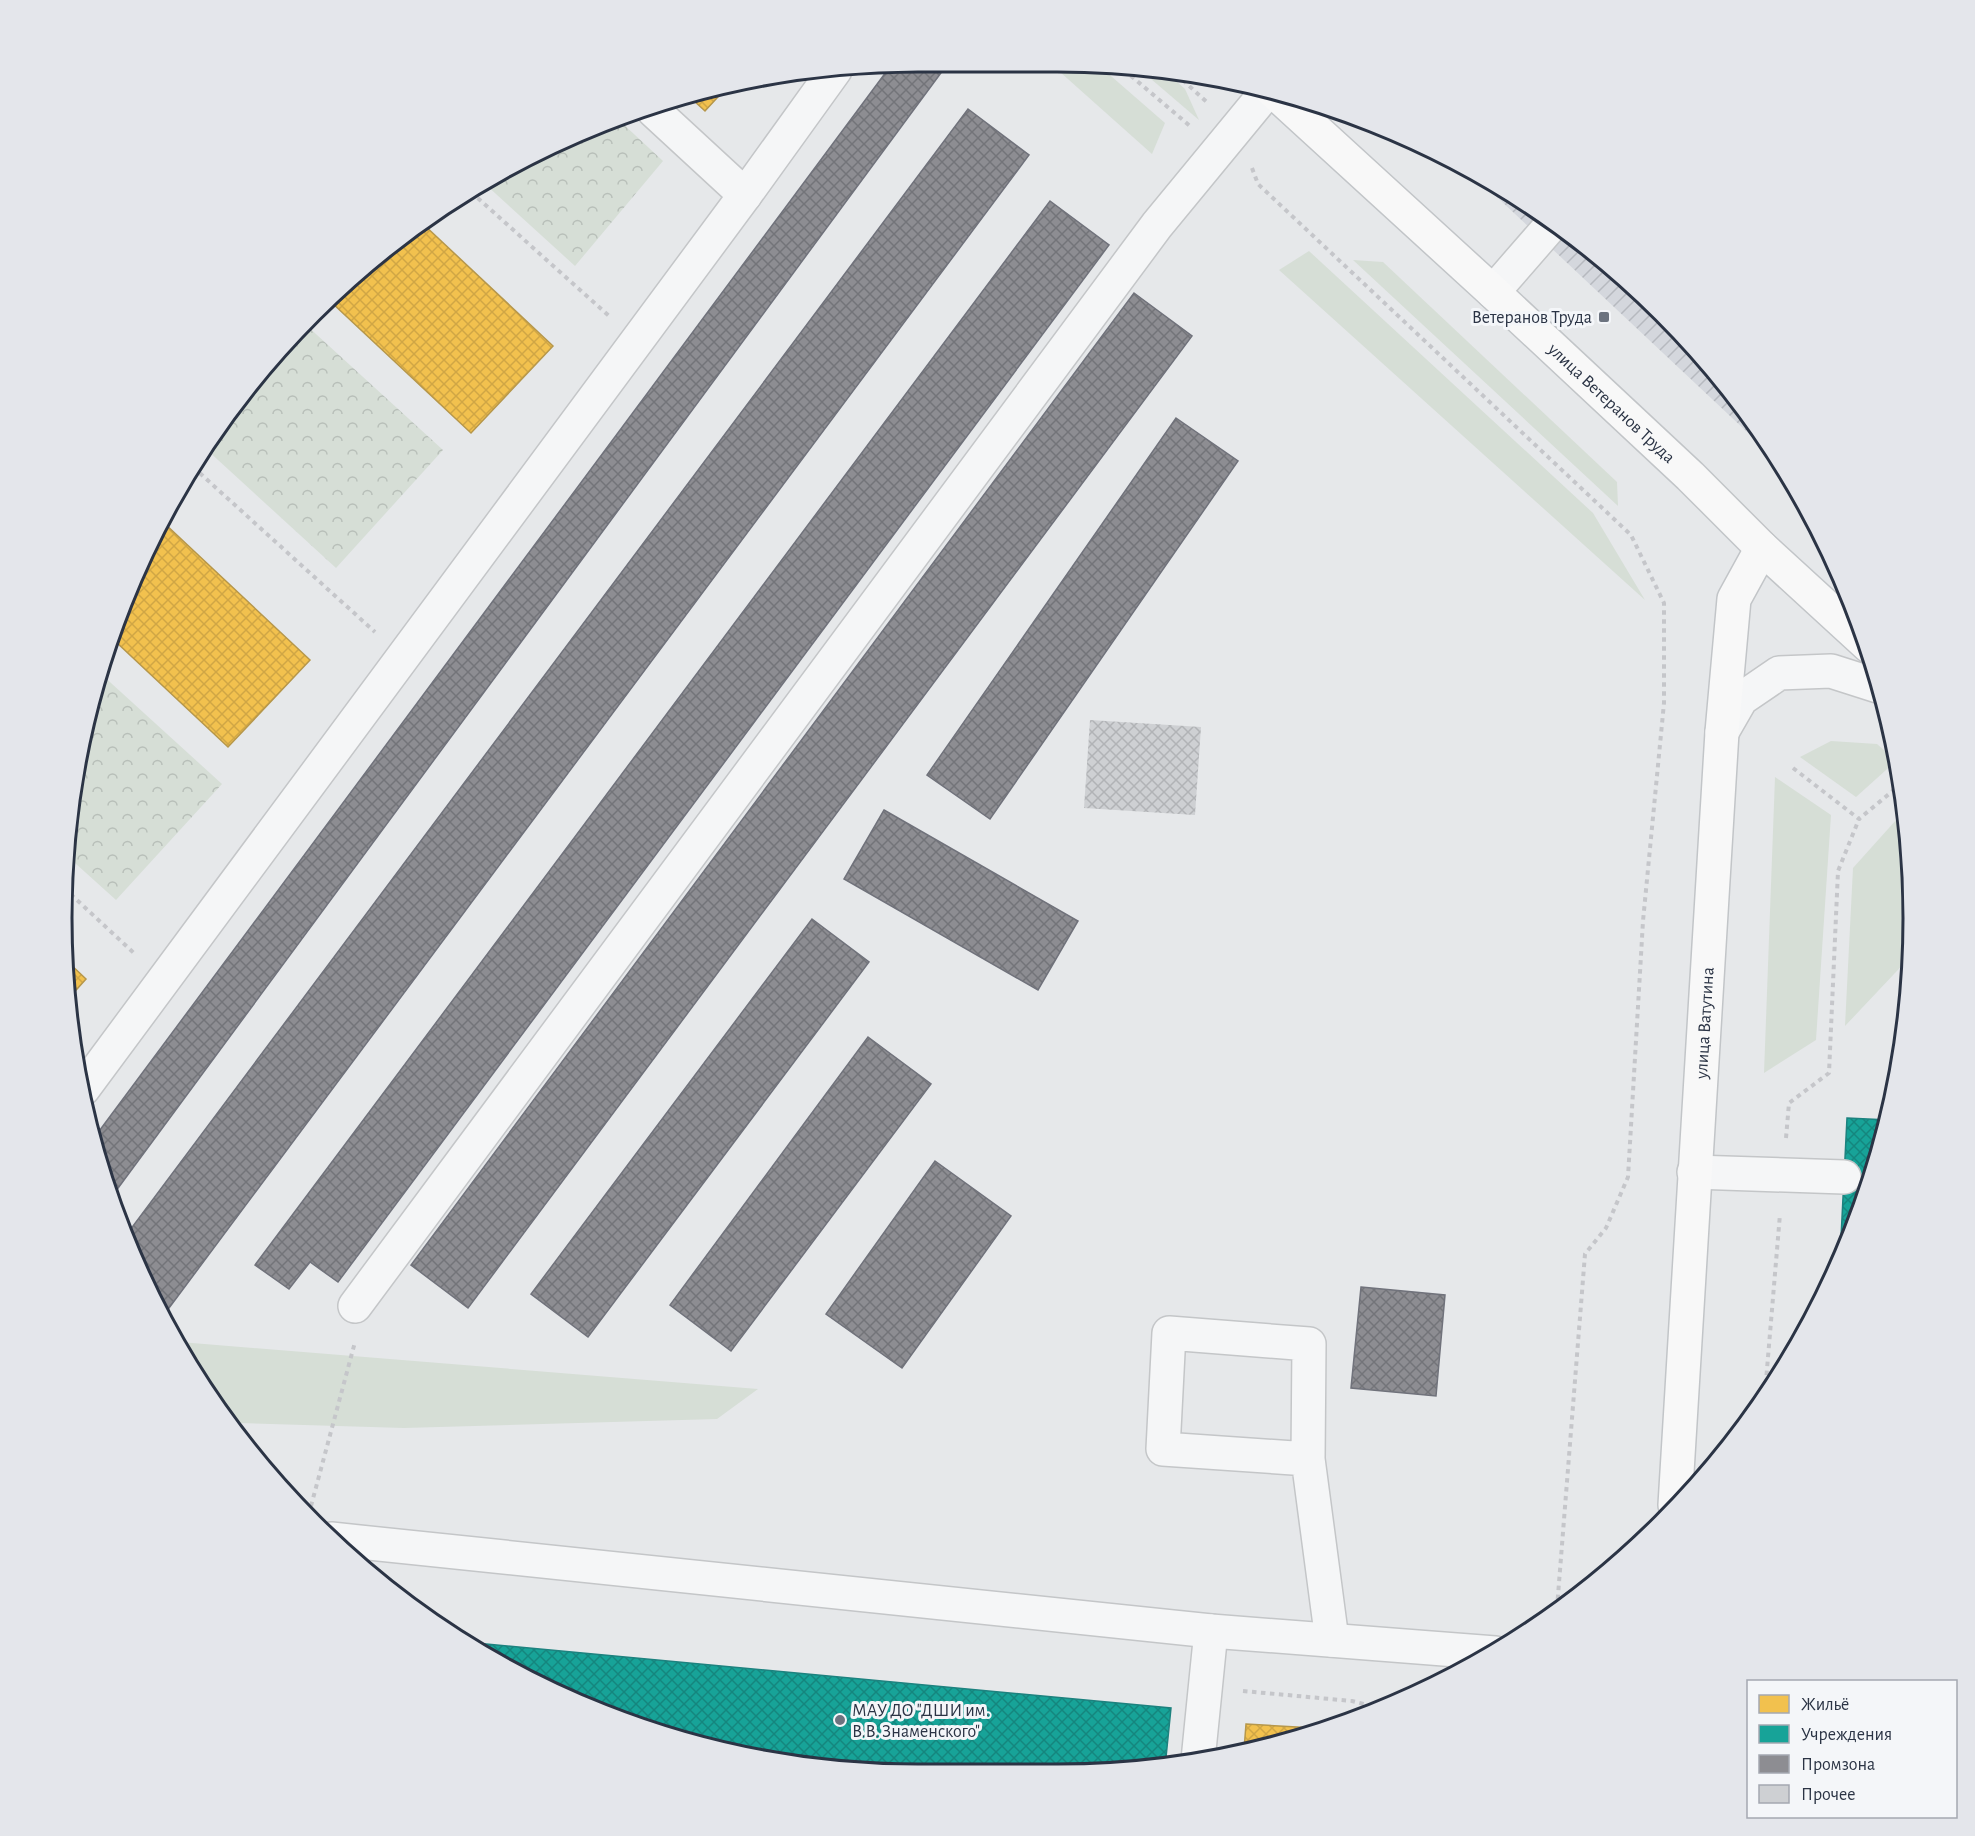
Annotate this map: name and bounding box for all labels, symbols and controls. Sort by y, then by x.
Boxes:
place label: Ветеранов Труда [1472,309,1592,327]
marker: Ветеранов Труда [1597,310,1611,324]
street label: улица Ветеранов Труда [1544,340,1678,467]
street label: улица Ватутина [1693,967,1718,1080]
legend [1747,1680,1957,1818]
text: Жильё [1801,1696,1849,1714]
place label: МАУ ДО "ДШИ им. В.В. Знаменского" [852,1702,990,1741]
marker: МАУ ДО "ДШИ им. В.В. Знаменского" [833,1713,847,1727]
text: Учреждения [1801,1726,1892,1744]
text: Промзона [1801,1756,1875,1774]
text: Прочее [1801,1786,1856,1804]

